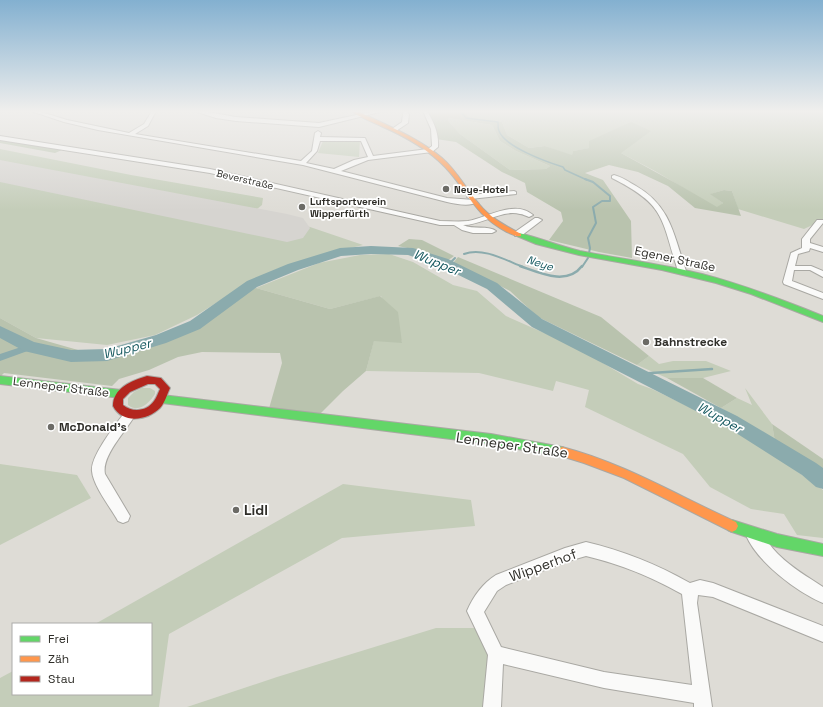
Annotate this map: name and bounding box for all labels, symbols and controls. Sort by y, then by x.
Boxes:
street label: Beverstraße [215,167,275,192]
place label: Neye-Hotel [454,183,508,196]
marker: Neye-Hotel [441,184,451,194]
place label: Luftsportverein Wipperfürth [310,195,386,220]
marker: Luftsportverein Wipperfürth [297,202,307,212]
street label: Egener Straße [633,243,717,275]
water label: Wupper [411,245,464,280]
water label: Neye [525,252,555,274]
water label: Wupper [101,334,155,363]
place label: Bahnstrecke [654,334,727,350]
marker: Bahnstrecke [641,337,651,347]
street label: Lenneper Straße [12,373,110,401]
water label: Wupper [694,398,747,438]
place label: McDonald's [59,419,127,435]
marker: McDonald's [46,422,56,432]
street label: Lenneper Straße [455,428,569,462]
place label: Lidl [244,501,268,519]
marker: Lidl [231,505,241,515]
street label: Wipperhof [507,544,579,586]
legend [12,623,152,695]
text: Frei [48,631,69,647]
text: Zäh [48,651,69,667]
text: Stau [48,671,75,687]

